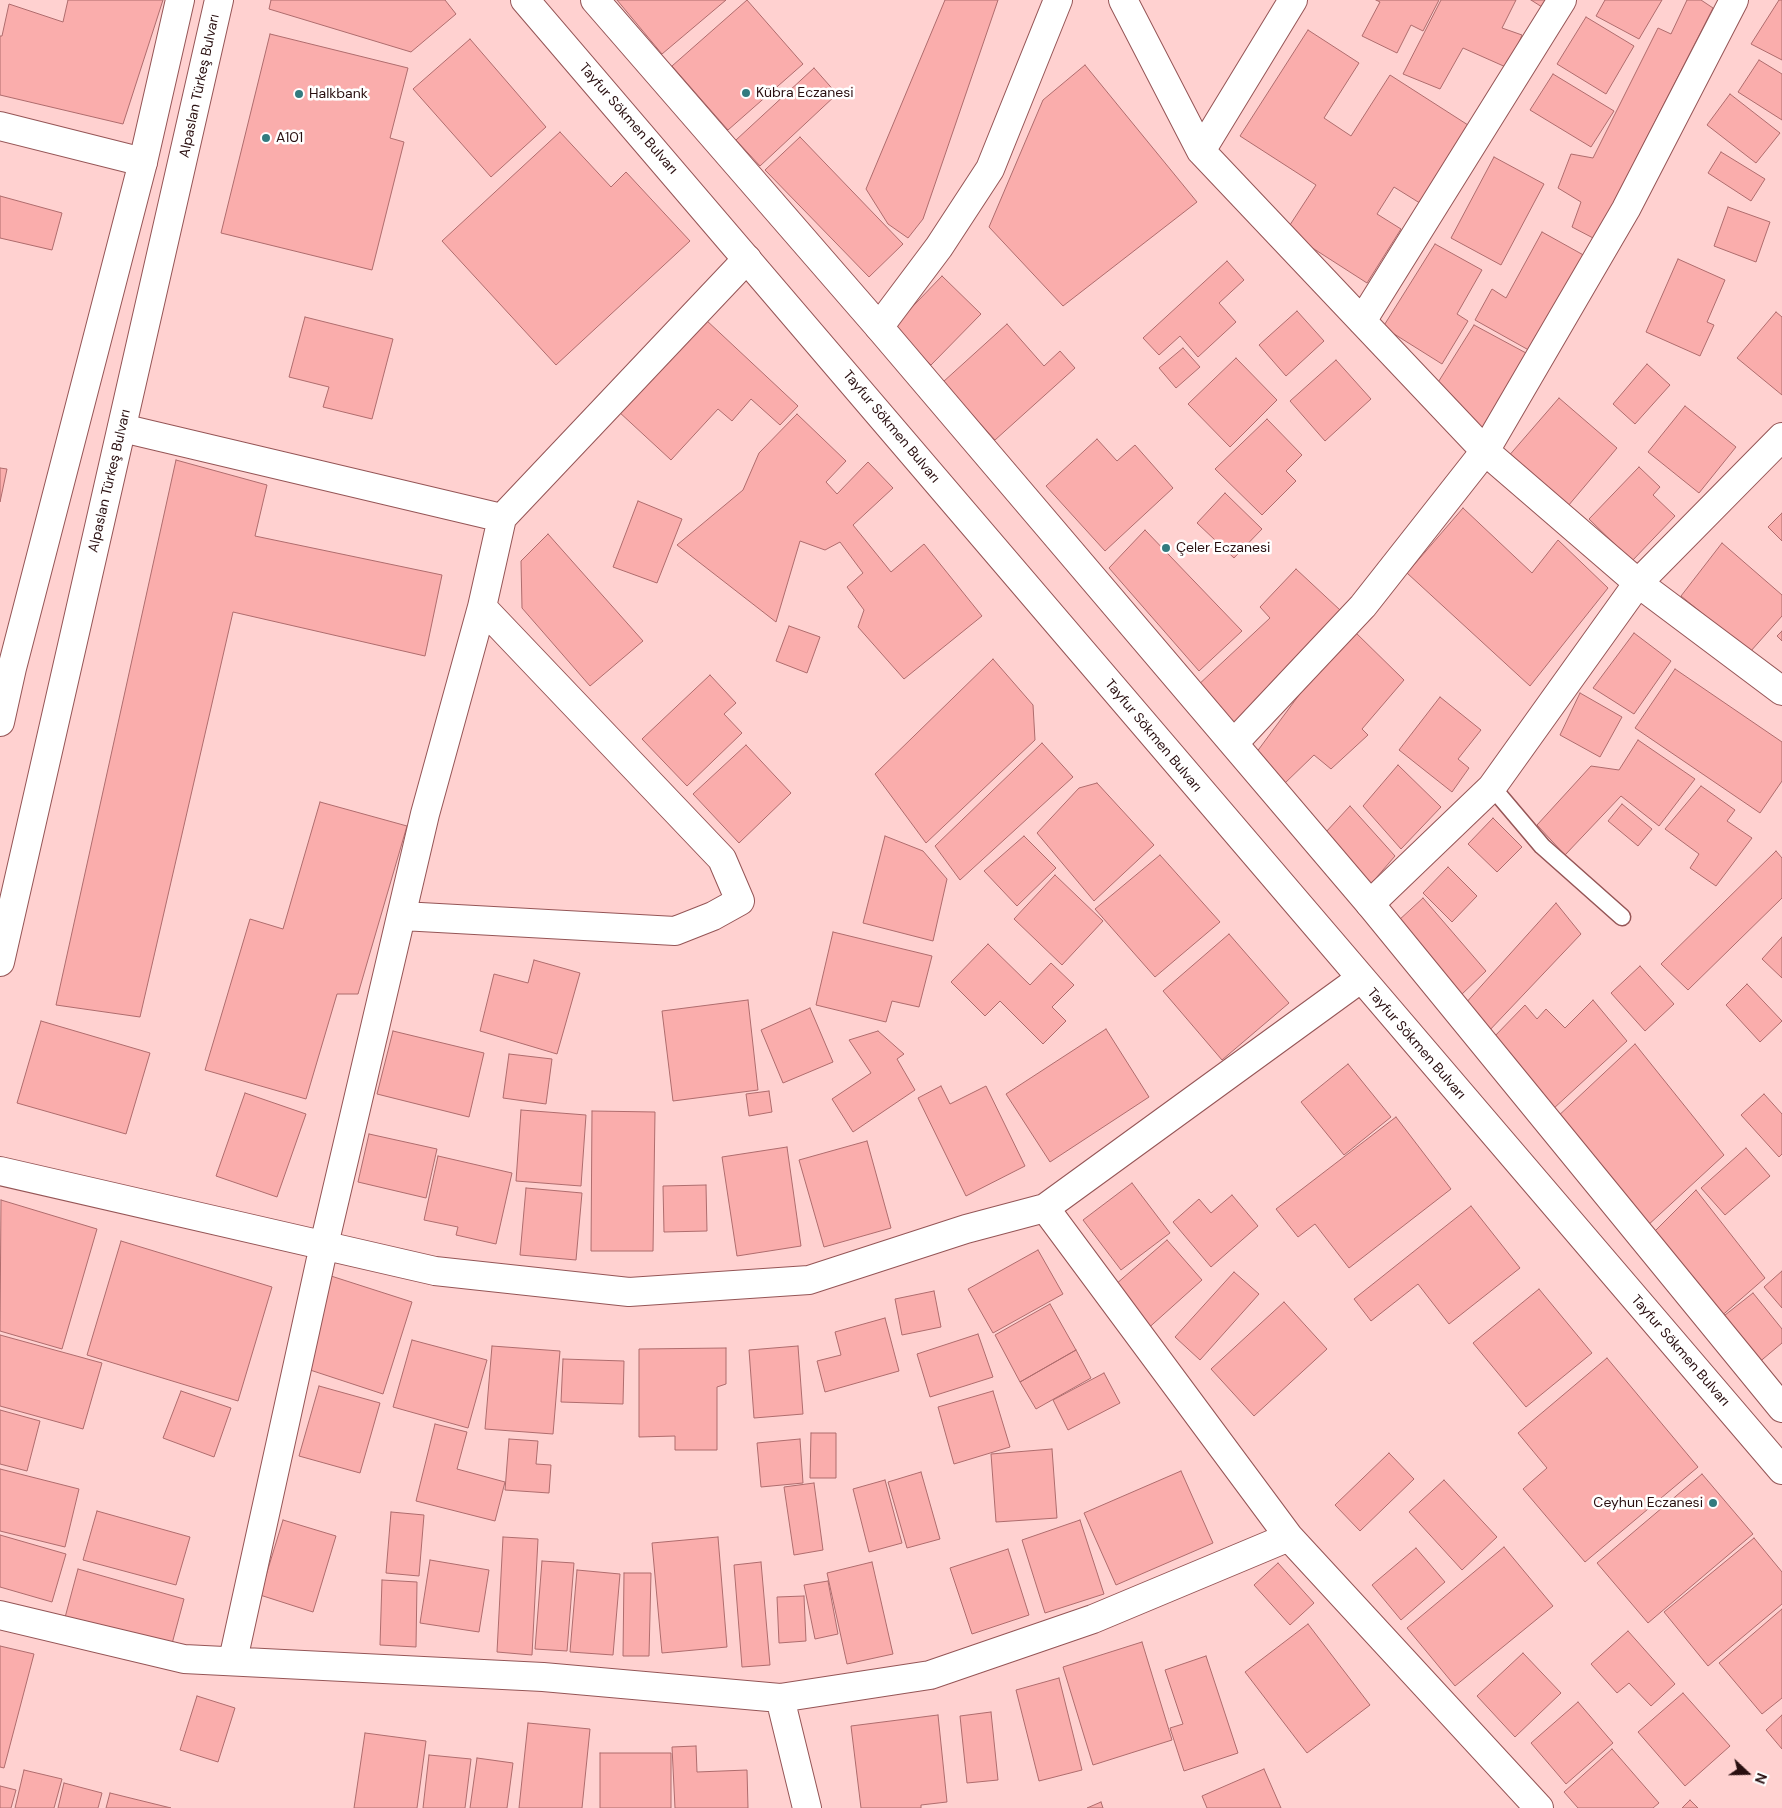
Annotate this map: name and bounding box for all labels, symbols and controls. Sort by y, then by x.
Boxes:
street label: Alpaslan Türkeş Bulvarı [177,13,223,159]
street label: Tayfur Sökmen Bulvarı [575,60,681,178]
place label: Kübra Eczanesi [756,85,854,101]
place label: Halkbank [309,86,368,102]
marker: Kübra Eczanesi [740,87,752,99]
marker: Halkbank [293,88,305,100]
place label: A101 [276,130,303,146]
marker: A101 [260,132,272,144]
street label: Tayfur Sökmen Bulvarı [839,367,943,487]
street label: Alpaslan Türkeş Bulvarı [85,408,135,554]
place label: Çeler Eczanesi [1176,540,1270,556]
marker: Çeler Eczanesi [1160,542,1172,554]
street label: Tayfur Sökmen Bulvarı [1101,676,1205,796]
street label: Tayfur Sökmen Bulvarı [1363,985,1469,1103]
street label: Tayfur Sökmen Bulvarı [1627,1292,1733,1410]
place label: Ceyhun Eczanesi [1593,1495,1703,1511]
marker: Ceyhun Eczanesi [1707,1497,1719,1509]
north arrow [1722,1748,1772,1798]
text: N [1751,1770,1771,1786]

